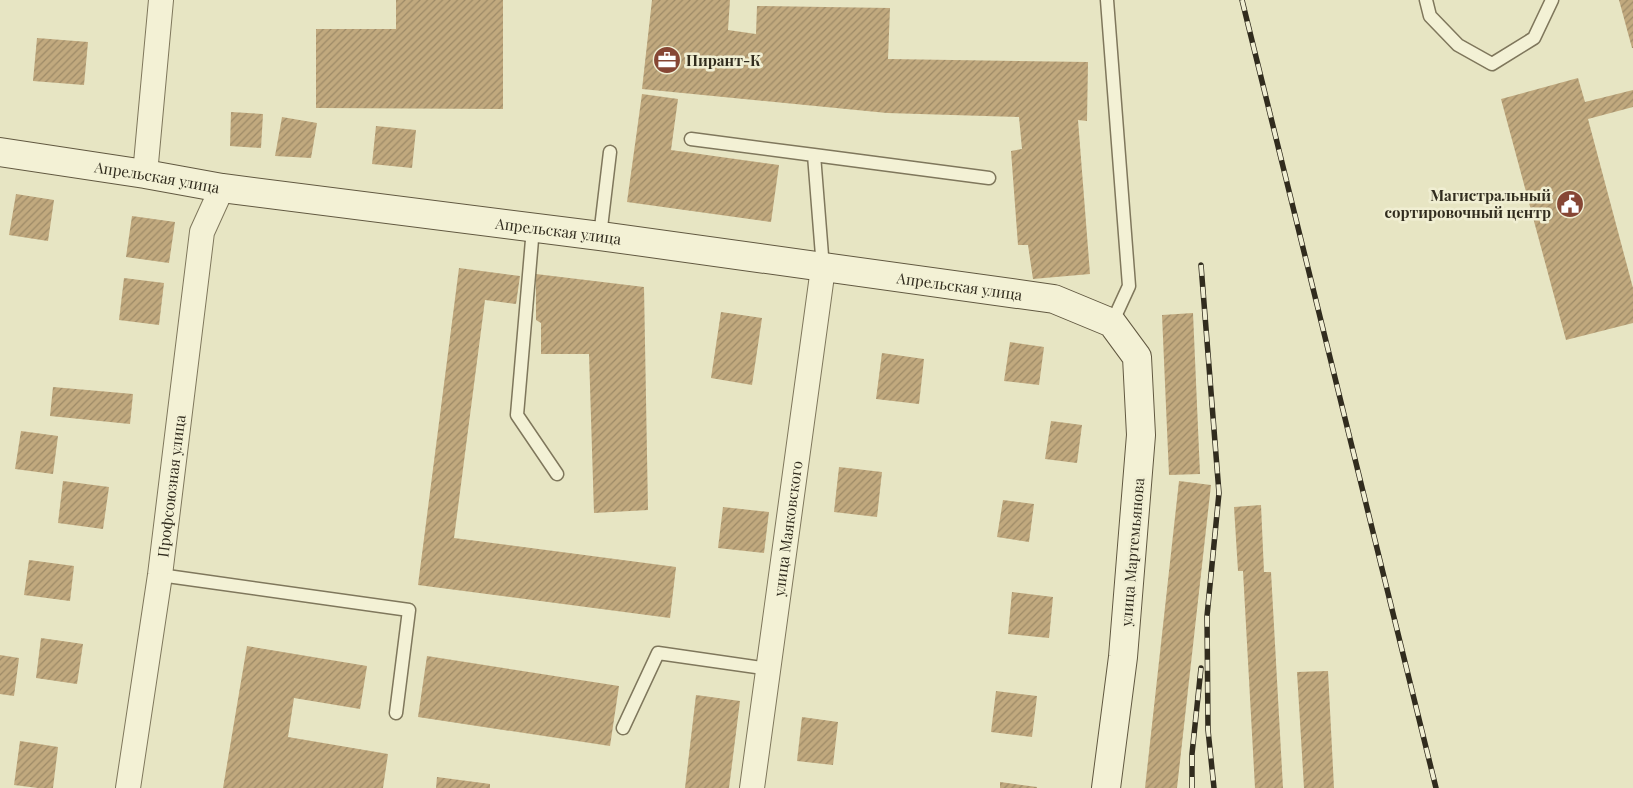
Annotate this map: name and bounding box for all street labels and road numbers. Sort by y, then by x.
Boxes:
street label: Апрельская улица [92,156,222,197]
street label: Апрельская улица [493,213,623,249]
street label: Апрельская улица [895,267,1024,305]
street label: Профсоюзная улица [152,413,190,558]
street label: улица Маяковского [768,459,807,598]
street label: улица Мартемьянова [1115,476,1148,628]

